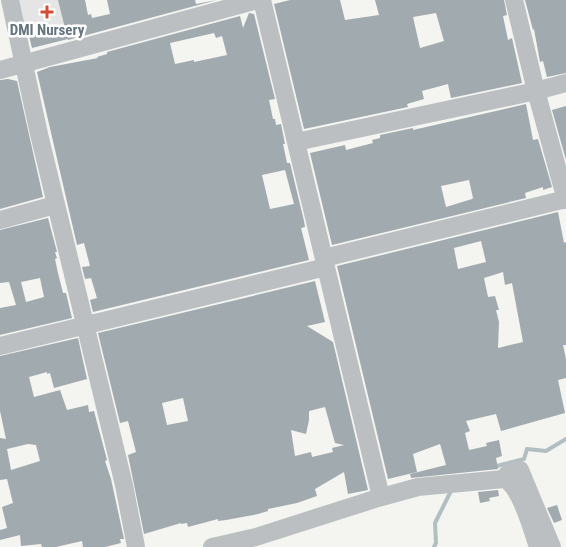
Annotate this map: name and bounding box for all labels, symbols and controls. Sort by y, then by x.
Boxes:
marker: DMI Nursery [40,5,54,19]
place label: DMI Nursery [10,21,85,39]

